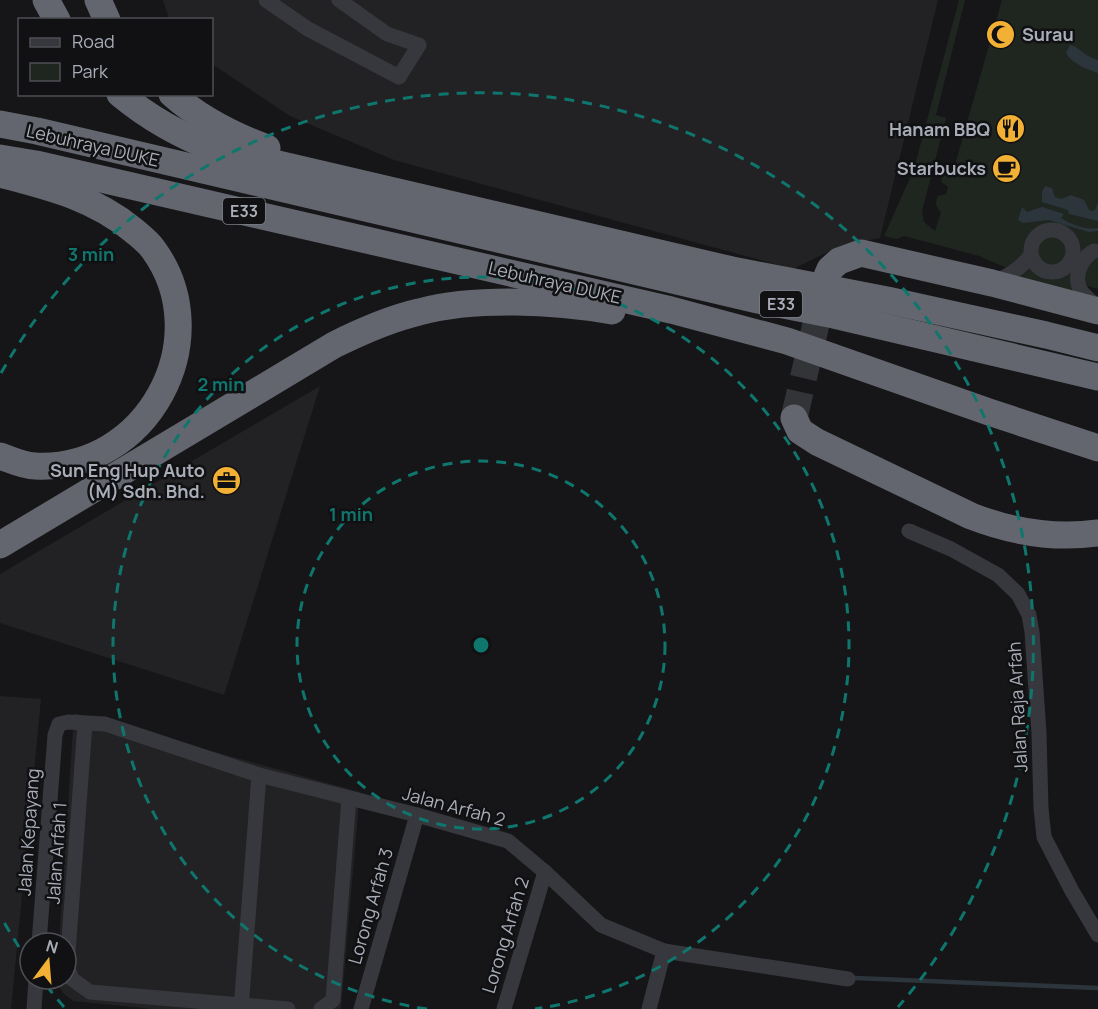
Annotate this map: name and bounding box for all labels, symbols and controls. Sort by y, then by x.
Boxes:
legend [18,18,213,96]
mosque icon: Surau [985,18,1017,50]
place label: Surau [1022,22,1074,46]
text: Road [72,29,115,53]
text: Park [72,59,109,83]
restaurant icon: Hanam BBQ [995,113,1027,145]
place label: Hanam BBQ [889,117,990,141]
street label: Lebuhraya DUKE [24,118,162,172]
cafe icon: Starbucks [991,152,1023,184]
place label: Starbucks [897,156,986,180]
road number: E33 [223,198,265,224]
text: 3 min [68,242,114,266]
street label: Lebuhraya DUKE [486,255,624,309]
road number: E33 [760,291,802,317]
text: 2 min [198,372,244,396]
place label: Sun Eng Hup Auto (M) Sdn. Bhd. [50,458,205,503]
office icon: Sun Eng Hup Auto (M) Sdn. Bhd. [210,464,242,496]
text: 1 min [329,502,373,526]
centre of rings [471,635,491,655]
street label: Jalan Raja Arfah [1002,641,1032,773]
street label: Jalan Kepayang [12,767,44,897]
street label: Jalan Arfah 2 [400,781,508,831]
street label: Jalan Arfah 1 [40,801,72,905]
street label: Lorong Arfah 3 [342,845,398,967]
street label: Lorong Arfah 2 [476,874,534,996]
north arrow [18,931,78,991]
text: N [44,934,61,959]

